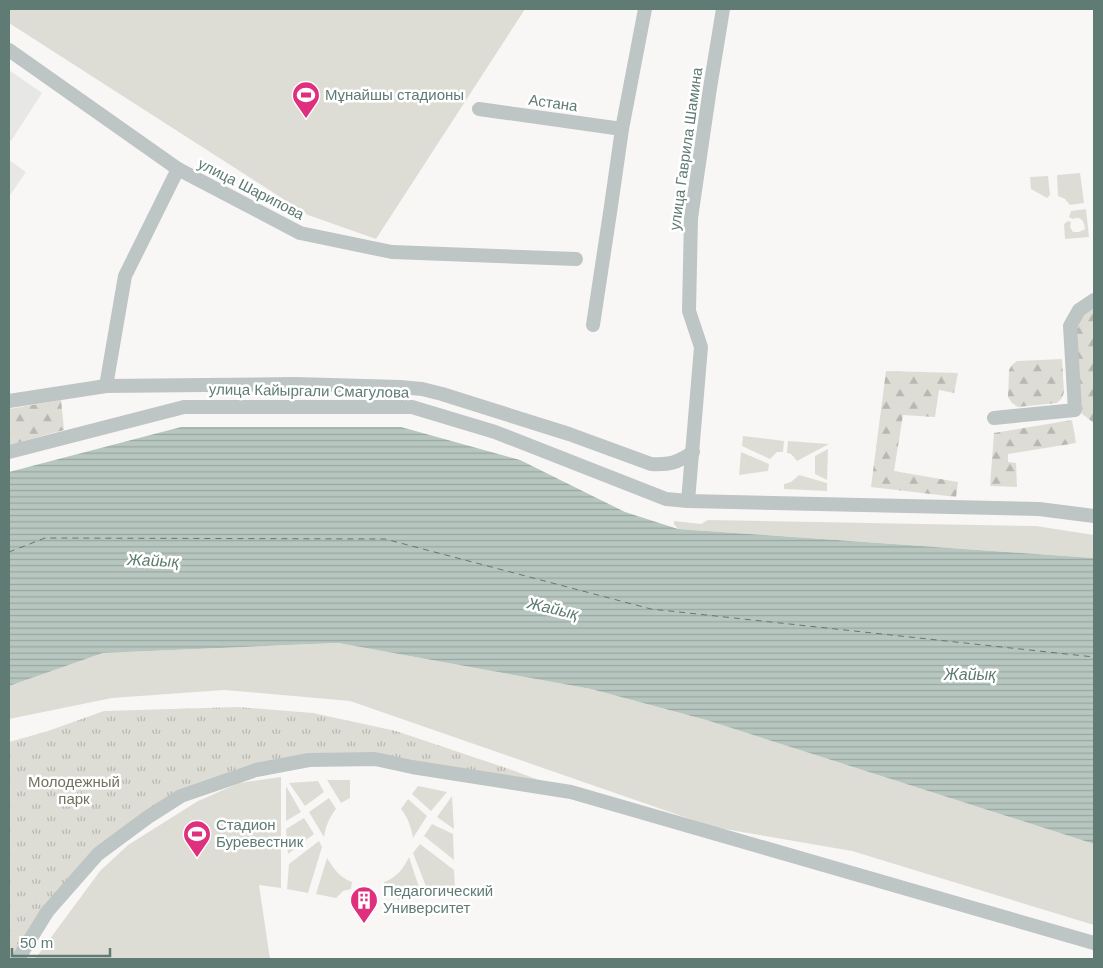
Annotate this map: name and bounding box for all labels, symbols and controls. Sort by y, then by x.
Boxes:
street label: улица Гаврила Шамина [666,66,705,232]
sports icon: Мұнайшы стадионы [291,80,321,119]
place label: Мұнайшы стадионы [325,86,464,103]
street label: Астана [528,91,579,114]
street label: улица Шарипова [195,154,308,223]
street label: улица Кайыргали Смагулова [209,380,410,401]
water label: Жайық [126,551,181,570]
water label: Жайық [525,594,581,623]
water label: Жайық [943,666,997,683]
park label: Молодежный парк [28,773,120,807]
place label: Стадион Буревестник [216,816,304,850]
sports icon: Стадион Буревестник [182,819,212,858]
place label: Педагогический Университет [383,882,493,916]
building icon: Педагогический Университет [349,885,379,924]
scale bar [12,926,110,958]
text: 50 m [20,934,53,951]

